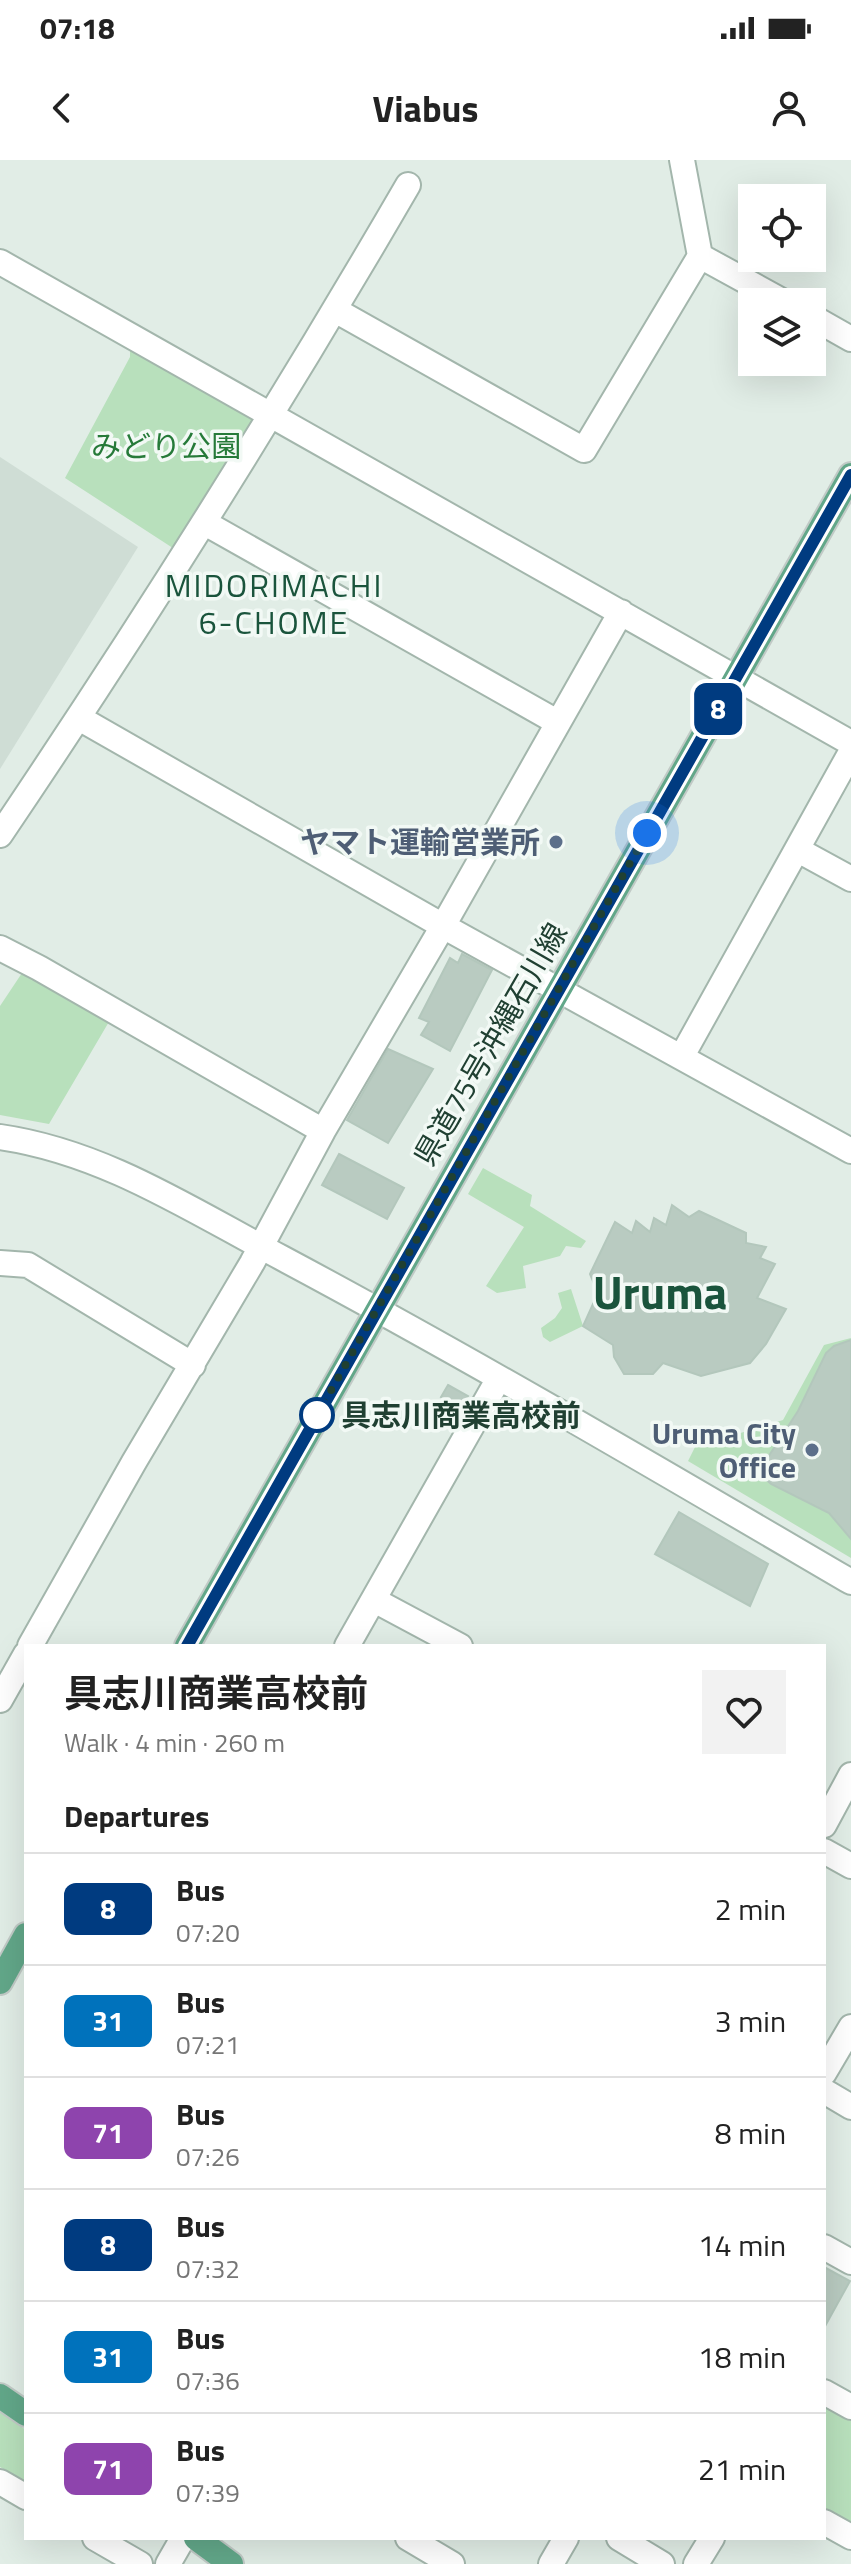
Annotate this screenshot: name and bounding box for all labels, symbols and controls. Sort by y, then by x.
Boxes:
text: 07:18 [40,5,115,51]
text: Viabus [373,81,478,136]
icon: back [40,86,84,130]
icon: person [767,86,811,130]
map controls [738,184,826,376]
button: locate [738,184,826,272]
button: layers [738,288,826,376]
park label: みどり公園 [91,423,241,469]
district label: MIDORIMACHI 6-CHOME [165,561,383,646]
line badge: 8 [692,683,744,735]
text: 8 [710,687,726,730]
your location [627,813,667,853]
place label: ヤマト運輸営業所 [300,819,540,865]
marker: ヤマト運輸営業所 [547,833,565,851]
street label: 県道75号沖縄石川線 [402,914,578,1174]
district label: Uruma [593,1257,727,1327]
place label: 具志川商業高校前 [341,1392,581,1438]
marker: 具志川商業高校前 [300,1398,334,1432]
place label: Uruma City Office [652,1410,796,1490]
marker: Uruma City Office [803,1441,821,1459]
text: 具志川商業高校前 [64,1664,368,1722]
button: heart [702,1670,786,1754]
text: Walk · 4 min · 260 m [64,1723,285,1762]
text: Departures [64,1793,209,1839]
text: Bus [176,1867,225,1913]
text: 2 min [715,1886,786,1932]
text: 8 [100,1887,116,1930]
text: 07:20 [176,1913,240,1952]
text: Bus [176,1979,225,2025]
text: 3 min [715,1998,786,2044]
text: 31 [92,1999,124,2042]
text: 07:21 [176,2025,240,2064]
text: Bus [176,2091,225,2137]
text: 8 min [715,2110,786,2156]
text: 71 [92,2111,124,2154]
text: 07:26 [176,2137,240,2176]
text: Bus [176,2203,225,2249]
text: 14 min [698,2222,786,2268]
text: 8 [100,2223,116,2266]
text: 07:32 [176,2249,240,2288]
text: Bus [176,2315,225,2361]
text: 18 min [698,2334,786,2380]
text: 31 [92,2335,124,2378]
text: 07:36 [176,2361,240,2400]
text: Bus [176,2427,225,2473]
text: 21 min [698,2446,786,2492]
text: 71 [92,2447,124,2490]
text: 07:39 [176,2473,240,2512]

